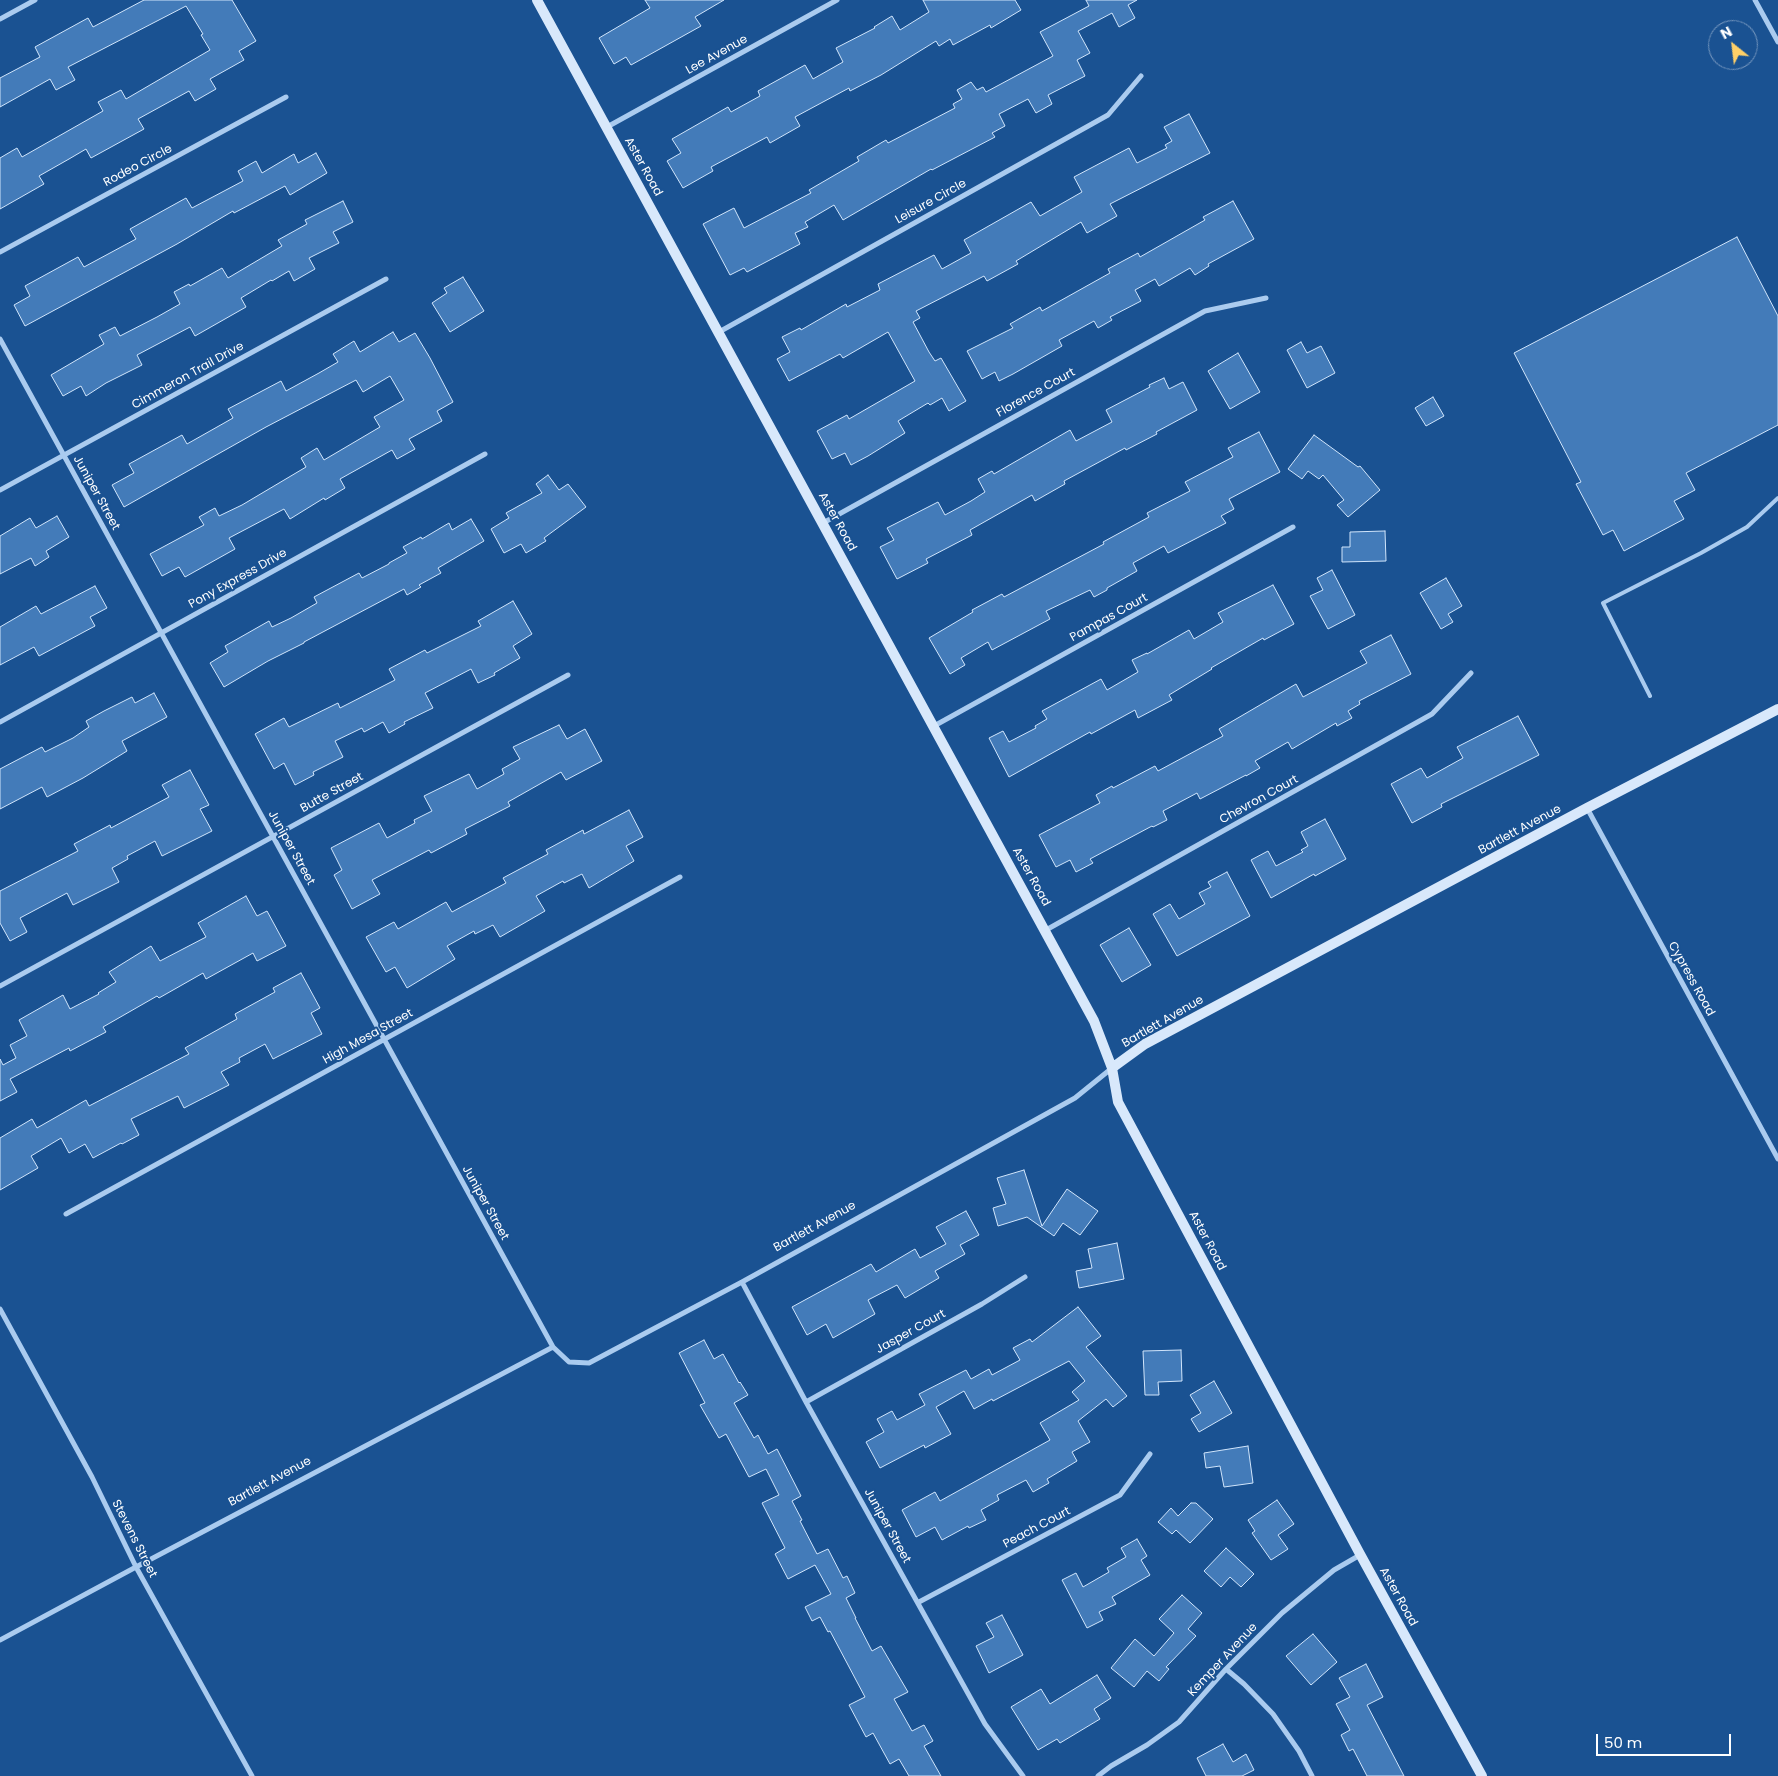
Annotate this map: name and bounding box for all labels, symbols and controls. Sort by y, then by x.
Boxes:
north arrow [1708,20,1758,70]
text: N [1717,21,1736,44]
street label: Lee Avenue [684,32,750,78]
street label: Aster Road [621,135,665,199]
street label: Rodeo Circle [101,142,175,190]
street label: Leisure Circle [893,177,969,227]
street label: Cimmeron Trail Drive [130,339,246,413]
street label: Florence Court [994,365,1078,421]
street label: Juniper Street [70,453,122,533]
street label: Aster Road [815,490,859,554]
street label: Pony Express Drive [186,546,290,612]
street label: Pampas Court [1068,591,1150,645]
street label: Butte Street [298,770,366,816]
street label: Chevron Court [1217,772,1301,828]
street label: Bartlett Avenue [1476,802,1564,858]
street label: Juniper Street [265,808,317,888]
street label: Aster Road [1009,845,1053,909]
street label: Cypress Road [1665,939,1717,1019]
street label: Bartlett Avenue [1120,993,1206,1051]
street label: High Mesa Street [320,1006,416,1068]
street label: Juniper Street [459,1163,511,1243]
street label: Bartlett Avenue [771,1198,859,1256]
street label: Aster Road [1185,1209,1229,1273]
street label: Jasper Court [874,1307,948,1357]
street label: Bartlett Avenue [226,1454,314,1510]
street label: Juniper Street [861,1486,913,1566]
street label: Stevens Street [108,1498,160,1580]
street label: Peach Court [1001,1504,1073,1552]
street label: Aster Road [1376,1565,1420,1629]
street label: Kemper Avenue [1185,1620,1261,1700]
scale bar [1598,1724,1733,1756]
text: 50 m [1604,1732,1642,1753]

